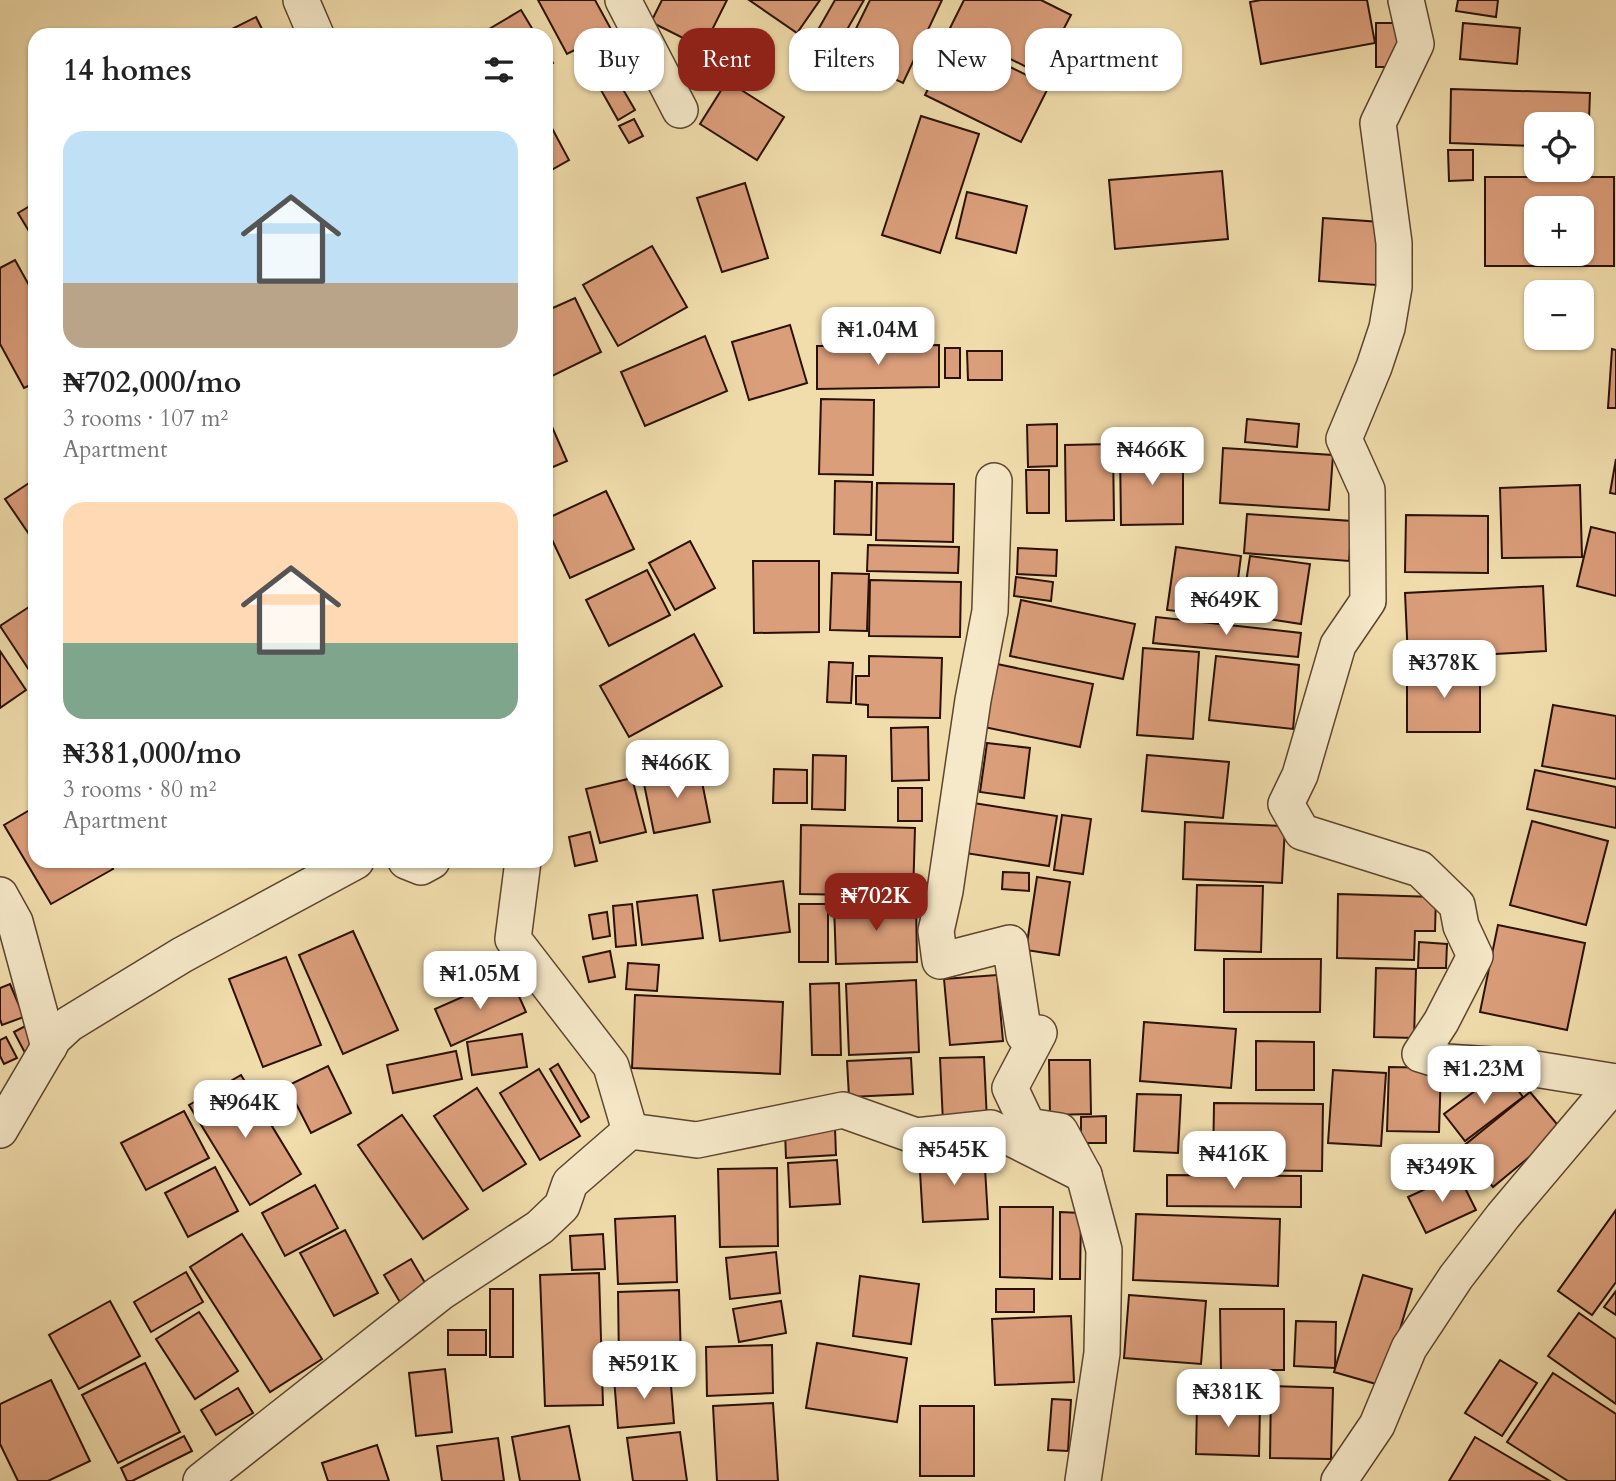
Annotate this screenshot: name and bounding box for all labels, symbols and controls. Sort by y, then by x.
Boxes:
chip: Buy [574,28,664,91]
chip: Rent [678,28,775,91]
chip: Filters [789,28,899,91]
chip: New [913,28,1011,91]
chip: Apartment [1025,28,1182,91]
text: 14 homes [63,50,192,91]
icon: filters [480,51,518,89]
map controls [1524,112,1594,350]
button: locate [1524,112,1594,182]
icon: home [228,176,354,302]
button: + [1524,196,1594,266]
button: − [1524,280,1594,350]
pin: ₦1.04M [821,308,935,367]
text: ₦1.04M [838,314,918,345]
text: ₦702,000/mo [63,362,241,403]
text: 3 rooms · 107 m² [63,403,228,434]
pin: ₦466K [1103,428,1201,487]
text: Apartment [63,434,167,465]
text: ₦466K [1117,434,1187,465]
icon: home [228,547,354,673]
pin: ₦649K [1177,578,1275,637]
text: ₦649K [1191,584,1261,615]
pin: ₦378K [1395,640,1493,700]
text: ₦378K [1409,647,1479,678]
text: ₦381,000/mo [63,733,241,774]
pin: ₦466K [628,740,726,800]
text: ₦466K [642,747,712,778]
text: 3 rooms · 80 m² [63,774,216,805]
text: Apartment [63,805,167,836]
pin: ₦702K [827,874,925,933]
text: ₦702K [841,880,911,911]
pin: ₦1.05M [423,951,537,1011]
text: ₦1.05M [440,958,520,989]
pin: ₦1.23M [1427,1046,1541,1106]
text: ₦1.23M [1444,1053,1524,1084]
pin: ₦964K [196,1080,294,1140]
text: ₦964K [210,1087,280,1118]
pin: ₦545K [905,1128,1003,1187]
pin: ₦416K [1185,1132,1283,1191]
text: ₦545K [919,1134,989,1165]
text: ₦416K [1199,1138,1269,1169]
pin: ₦349K [1393,1144,1491,1204]
text: ₦349K [1407,1151,1477,1182]
pin: ₦591K [595,1342,693,1401]
text: ₦591K [609,1348,679,1379]
pin: ₦381K [1179,1370,1277,1429]
text: ₦381K [1193,1376,1263,1407]

